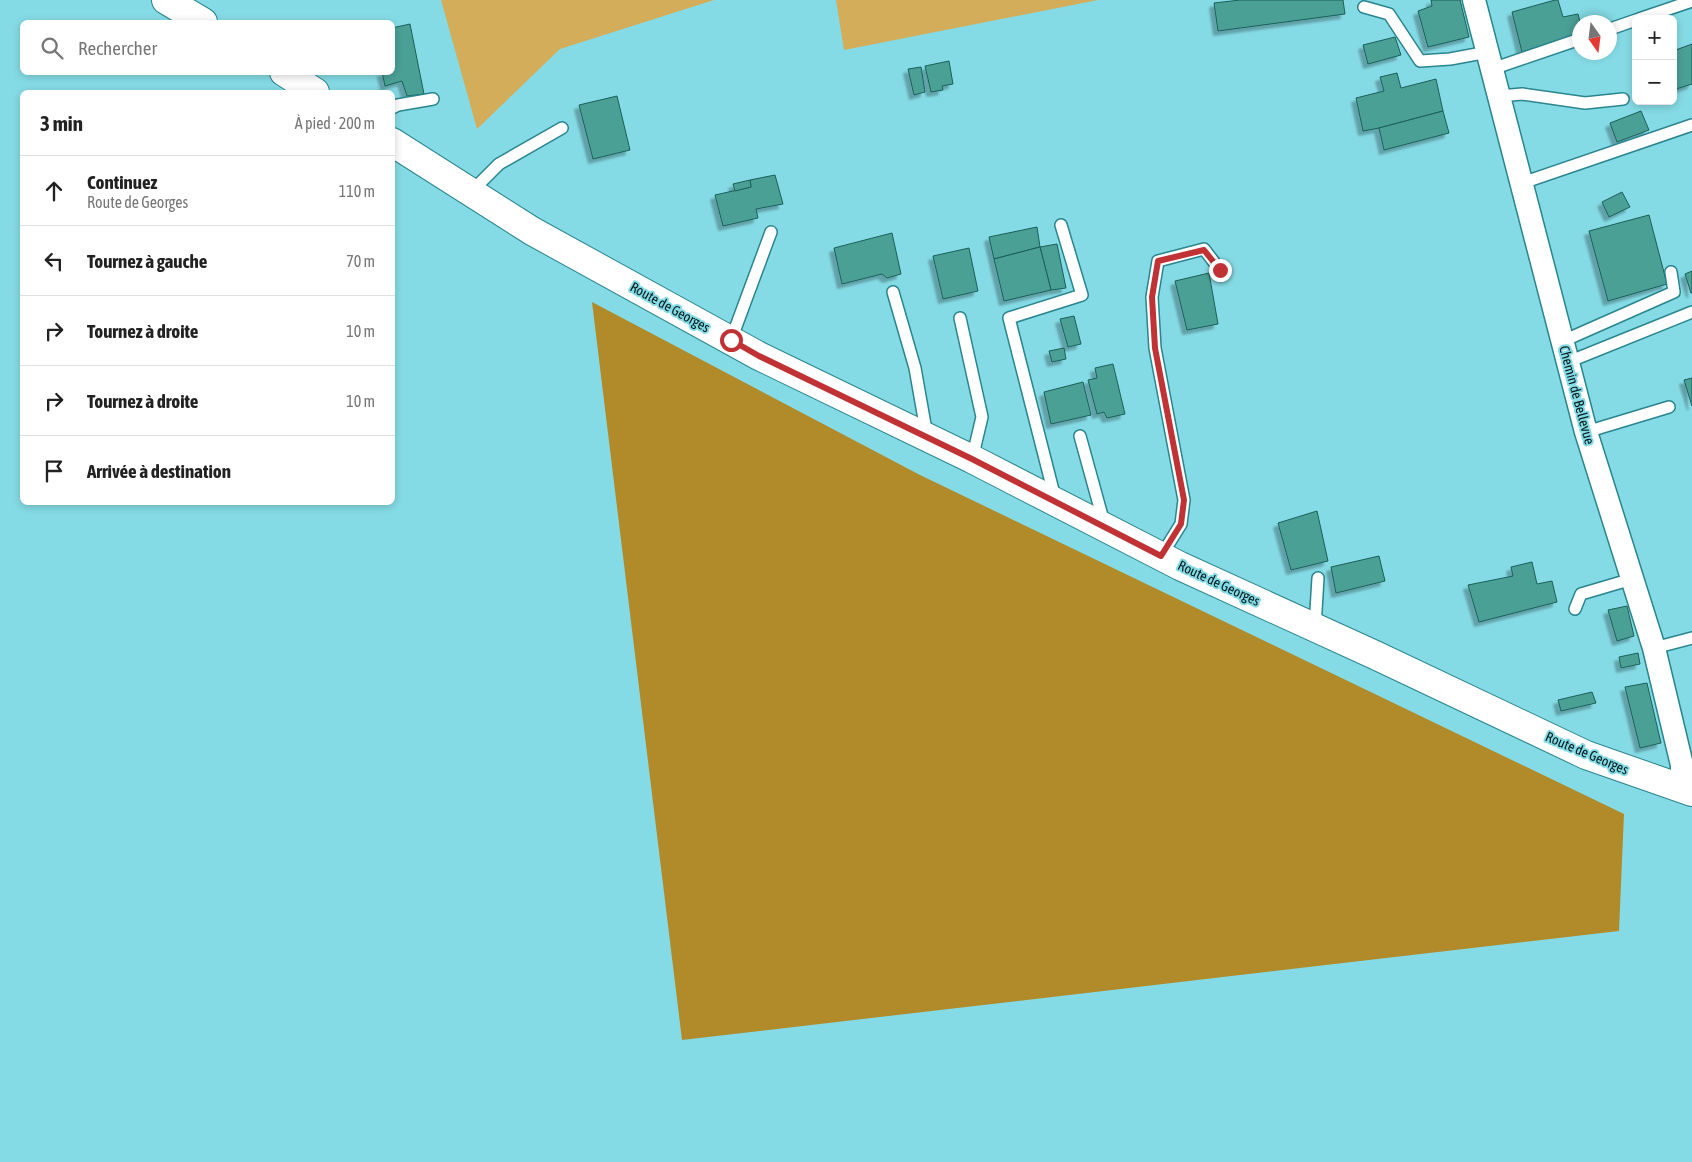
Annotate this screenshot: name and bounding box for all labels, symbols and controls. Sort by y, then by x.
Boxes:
north arrow [1572,15,1617,60]
map controls [1632,15,1677,105]
button: + [1632,15,1677,60]
search box [20,20,395,75]
icon: search [38,34,66,62]
text: Rechercher [78,37,157,59]
button: − [1632,60,1677,105]
text: 3 min [40,111,83,135]
text: À pied · 200 m [295,114,375,132]
text: Continuez [87,171,157,193]
icon: ahead [40,177,68,205]
text: 110 m [339,182,375,200]
text: Route de Georges [87,193,188,211]
icon: left [40,247,68,275]
text: Tournez à gauche [87,250,207,272]
text: 70 m [346,252,375,270]
route end [1209,259,1232,282]
street label: Route de Georges [627,279,713,335]
icon: right [40,317,68,345]
text: Tournez à droite [87,320,198,342]
text: 10 m [346,322,375,340]
route start [720,329,743,352]
street label: Chemin de Bellevue [1556,344,1598,446]
icon: right [40,387,68,415]
text: Tournez à droite [87,390,198,412]
text: 10 m [346,392,375,410]
icon: arrive [40,457,68,485]
text: Arrivée à destination [87,460,231,482]
street label: Route de Georges [1176,557,1263,609]
street label: Route de Georges [1543,728,1631,778]

